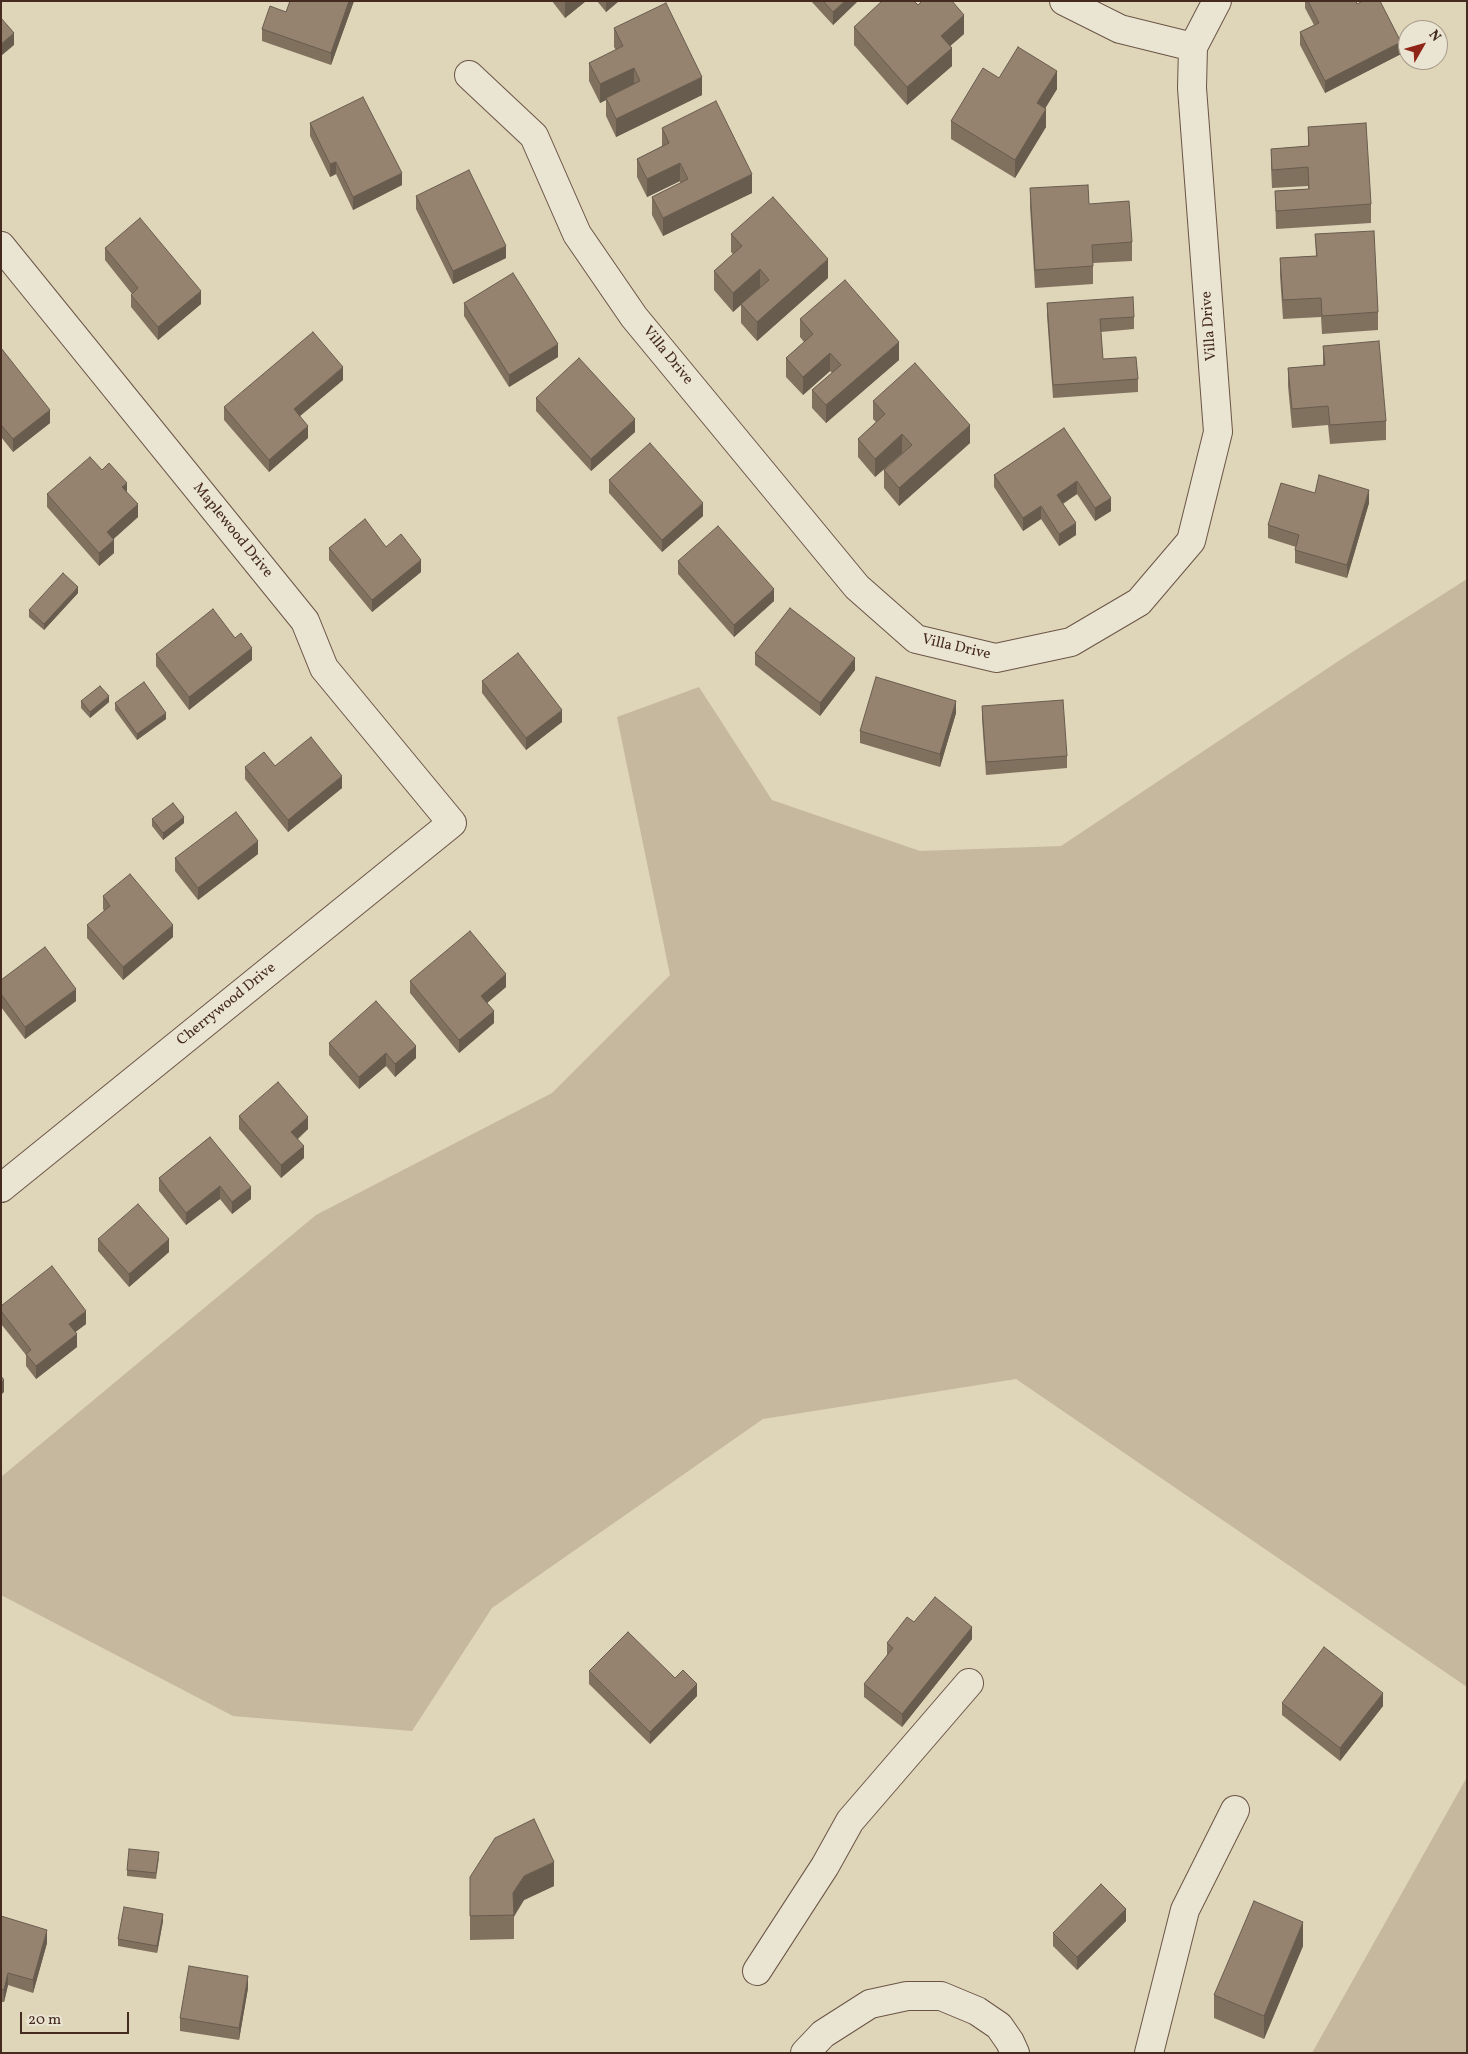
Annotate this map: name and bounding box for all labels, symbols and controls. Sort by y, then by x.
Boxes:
north arrow [1398,20,1448,70]
text: N [1424,26,1445,46]
street label: Villa Drive [1199,290,1221,362]
street label: Villa Drive [638,323,696,389]
street label: Maplewood Drive [188,480,276,582]
street label: Villa Drive [920,631,992,665]
street label: Cherrywood Drive [174,960,280,1050]
scale bar [22,2002,131,2034]
text: 20 m [28,2010,61,2031]

